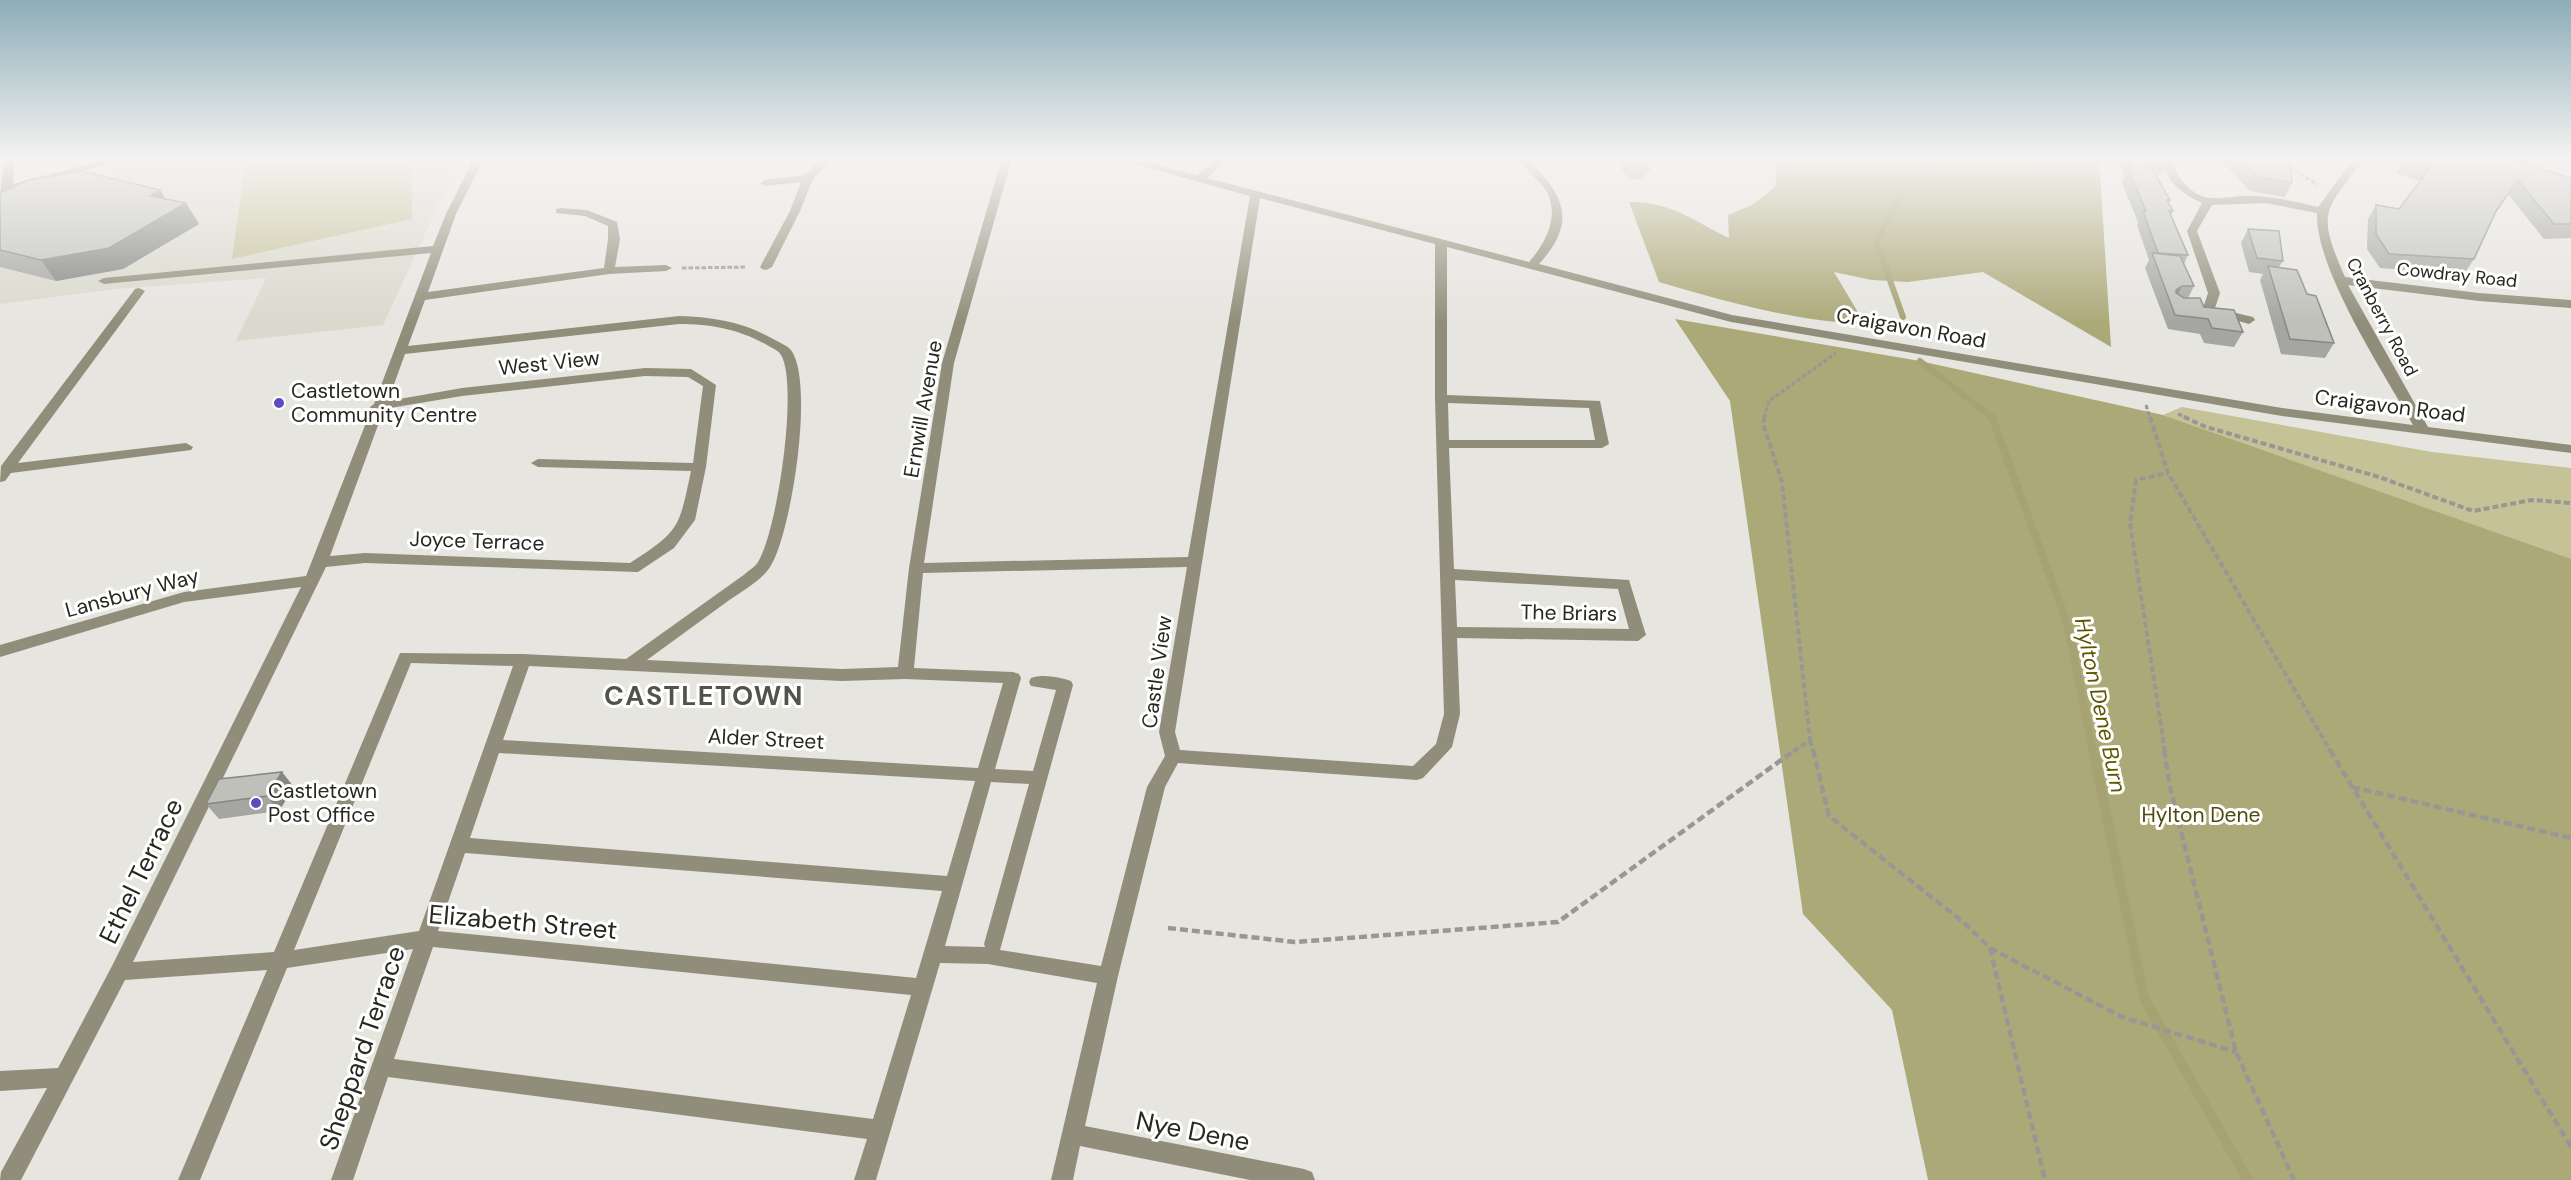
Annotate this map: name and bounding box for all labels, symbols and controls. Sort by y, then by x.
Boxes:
street label: Cranberry Road [2341,253,2423,381]
street label: Cowdray Road [2396,257,2518,293]
street label: Craigavon Road [1834,301,1988,355]
street label: Ernwill Avenue [897,338,949,480]
street label: West View [497,344,601,382]
place label: Castletown Community Centre [291,377,477,429]
street label: Craigavon Road [2313,383,2467,429]
marker: Castletown Community Centre [272,396,286,410]
street label: Joyce Terrace [409,525,545,557]
street label: Lansbury Way [62,562,202,624]
street label: The Briars [1520,598,1618,628]
street label: Castle View [1135,614,1179,730]
water label: Hylton Dene Burn [2068,615,2133,795]
district label: CASTLETOWN [604,678,804,713]
street label: Alder Street [707,722,825,756]
place label: Castletown Post Office [268,777,377,829]
street label: Ethel Terrace [91,793,191,949]
marker: Castletown Post Office [249,796,263,810]
park label: Hylton Dene [2141,801,2261,829]
street label: Elizabeth Street [427,897,619,947]
street label: Sheppard Terrace [311,941,413,1155]
street label: Nye Dene [1133,1103,1253,1159]

